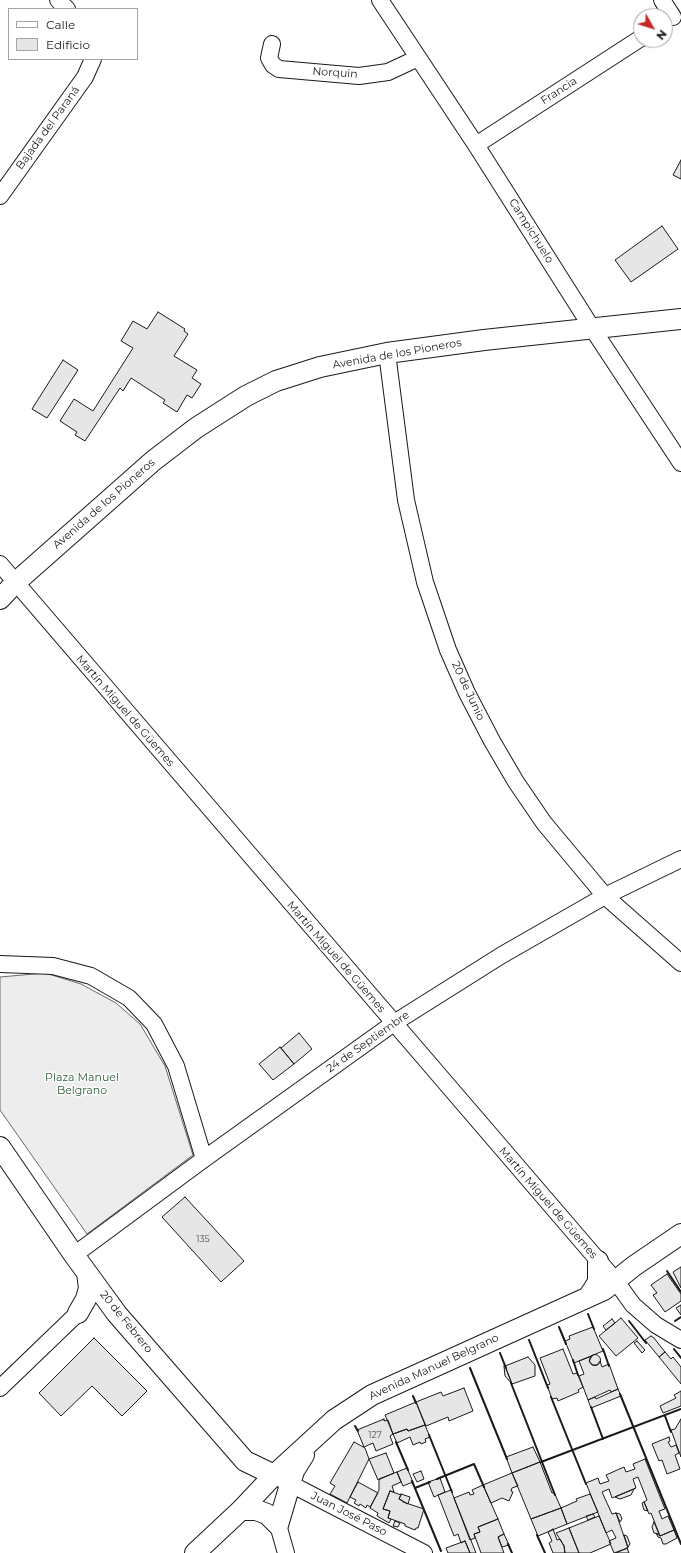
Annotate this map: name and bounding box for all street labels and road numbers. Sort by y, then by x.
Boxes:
street label: Norquin [312,65,358,81]
street label: Francia [539,74,579,108]
street label: Bajada del Paraná [13,84,83,172]
street label: Campichuelo [506,196,556,266]
street label: Avenida de los Pioneros [331,336,463,372]
street label: Avenida de los Pioneros [50,456,158,552]
street label: Martín Miguel de Güemes [73,653,177,769]
street label: 20 de Junio [449,659,487,723]
street label: Martín Miguel de Güemes [284,899,388,1015]
street label: 24 de Septiembre [324,1008,412,1076]
street label: Martín Miguel de Güemes [496,1145,600,1261]
street label: 20 de Febrero [97,1288,155,1356]
street label: Avenida Manuel Belgrano [367,1331,501,1403]
street label: Juan José Paso [309,1489,389,1539]

